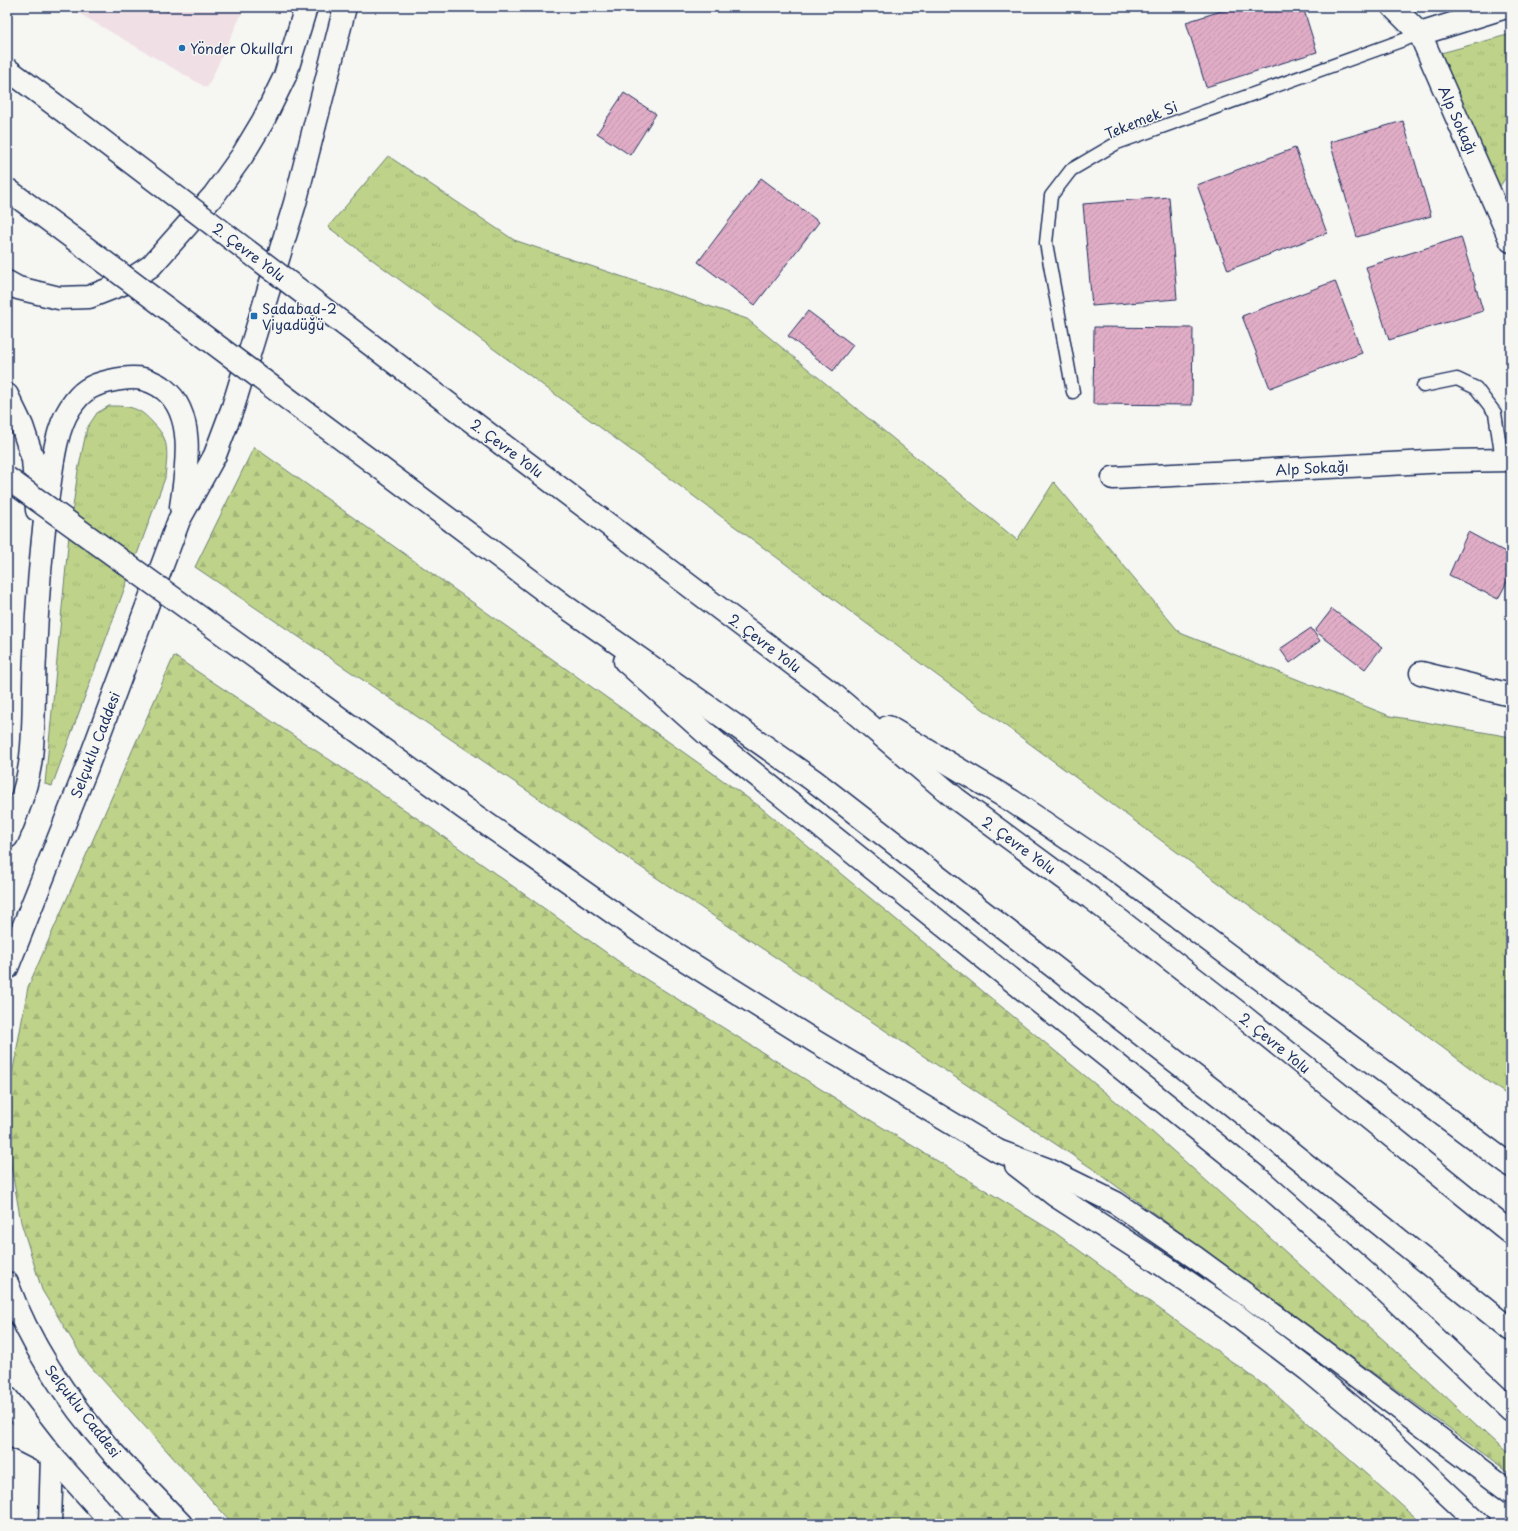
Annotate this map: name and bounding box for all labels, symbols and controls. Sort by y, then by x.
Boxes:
place label: Yönder Okulları [190,38,293,59]
marker: Yönder Okulları [177,43,187,53]
street label: Alp Sokağı [1434,82,1482,158]
street label: Tekemek Si [1101,96,1181,144]
street label: 2. Çevre Yolu [208,218,290,286]
place label: Sadabad-2 Viyadüğü [262,298,337,335]
marker: Sadabad-2 Viyadüğü [249,311,259,321]
street label: 2. Çevre Yolu [466,414,548,482]
street label: Alp Sokağı [1275,456,1349,480]
street label: 2. Çevre Yolu [724,609,806,677]
street label: Selçuklu Caddesi [65,688,125,801]
street label: 2. Çevre Yolu [978,811,1060,879]
street label: 2. Çevre Yolu [1235,1008,1315,1078]
street label: Selçuklu Caddesi [40,1360,126,1462]

